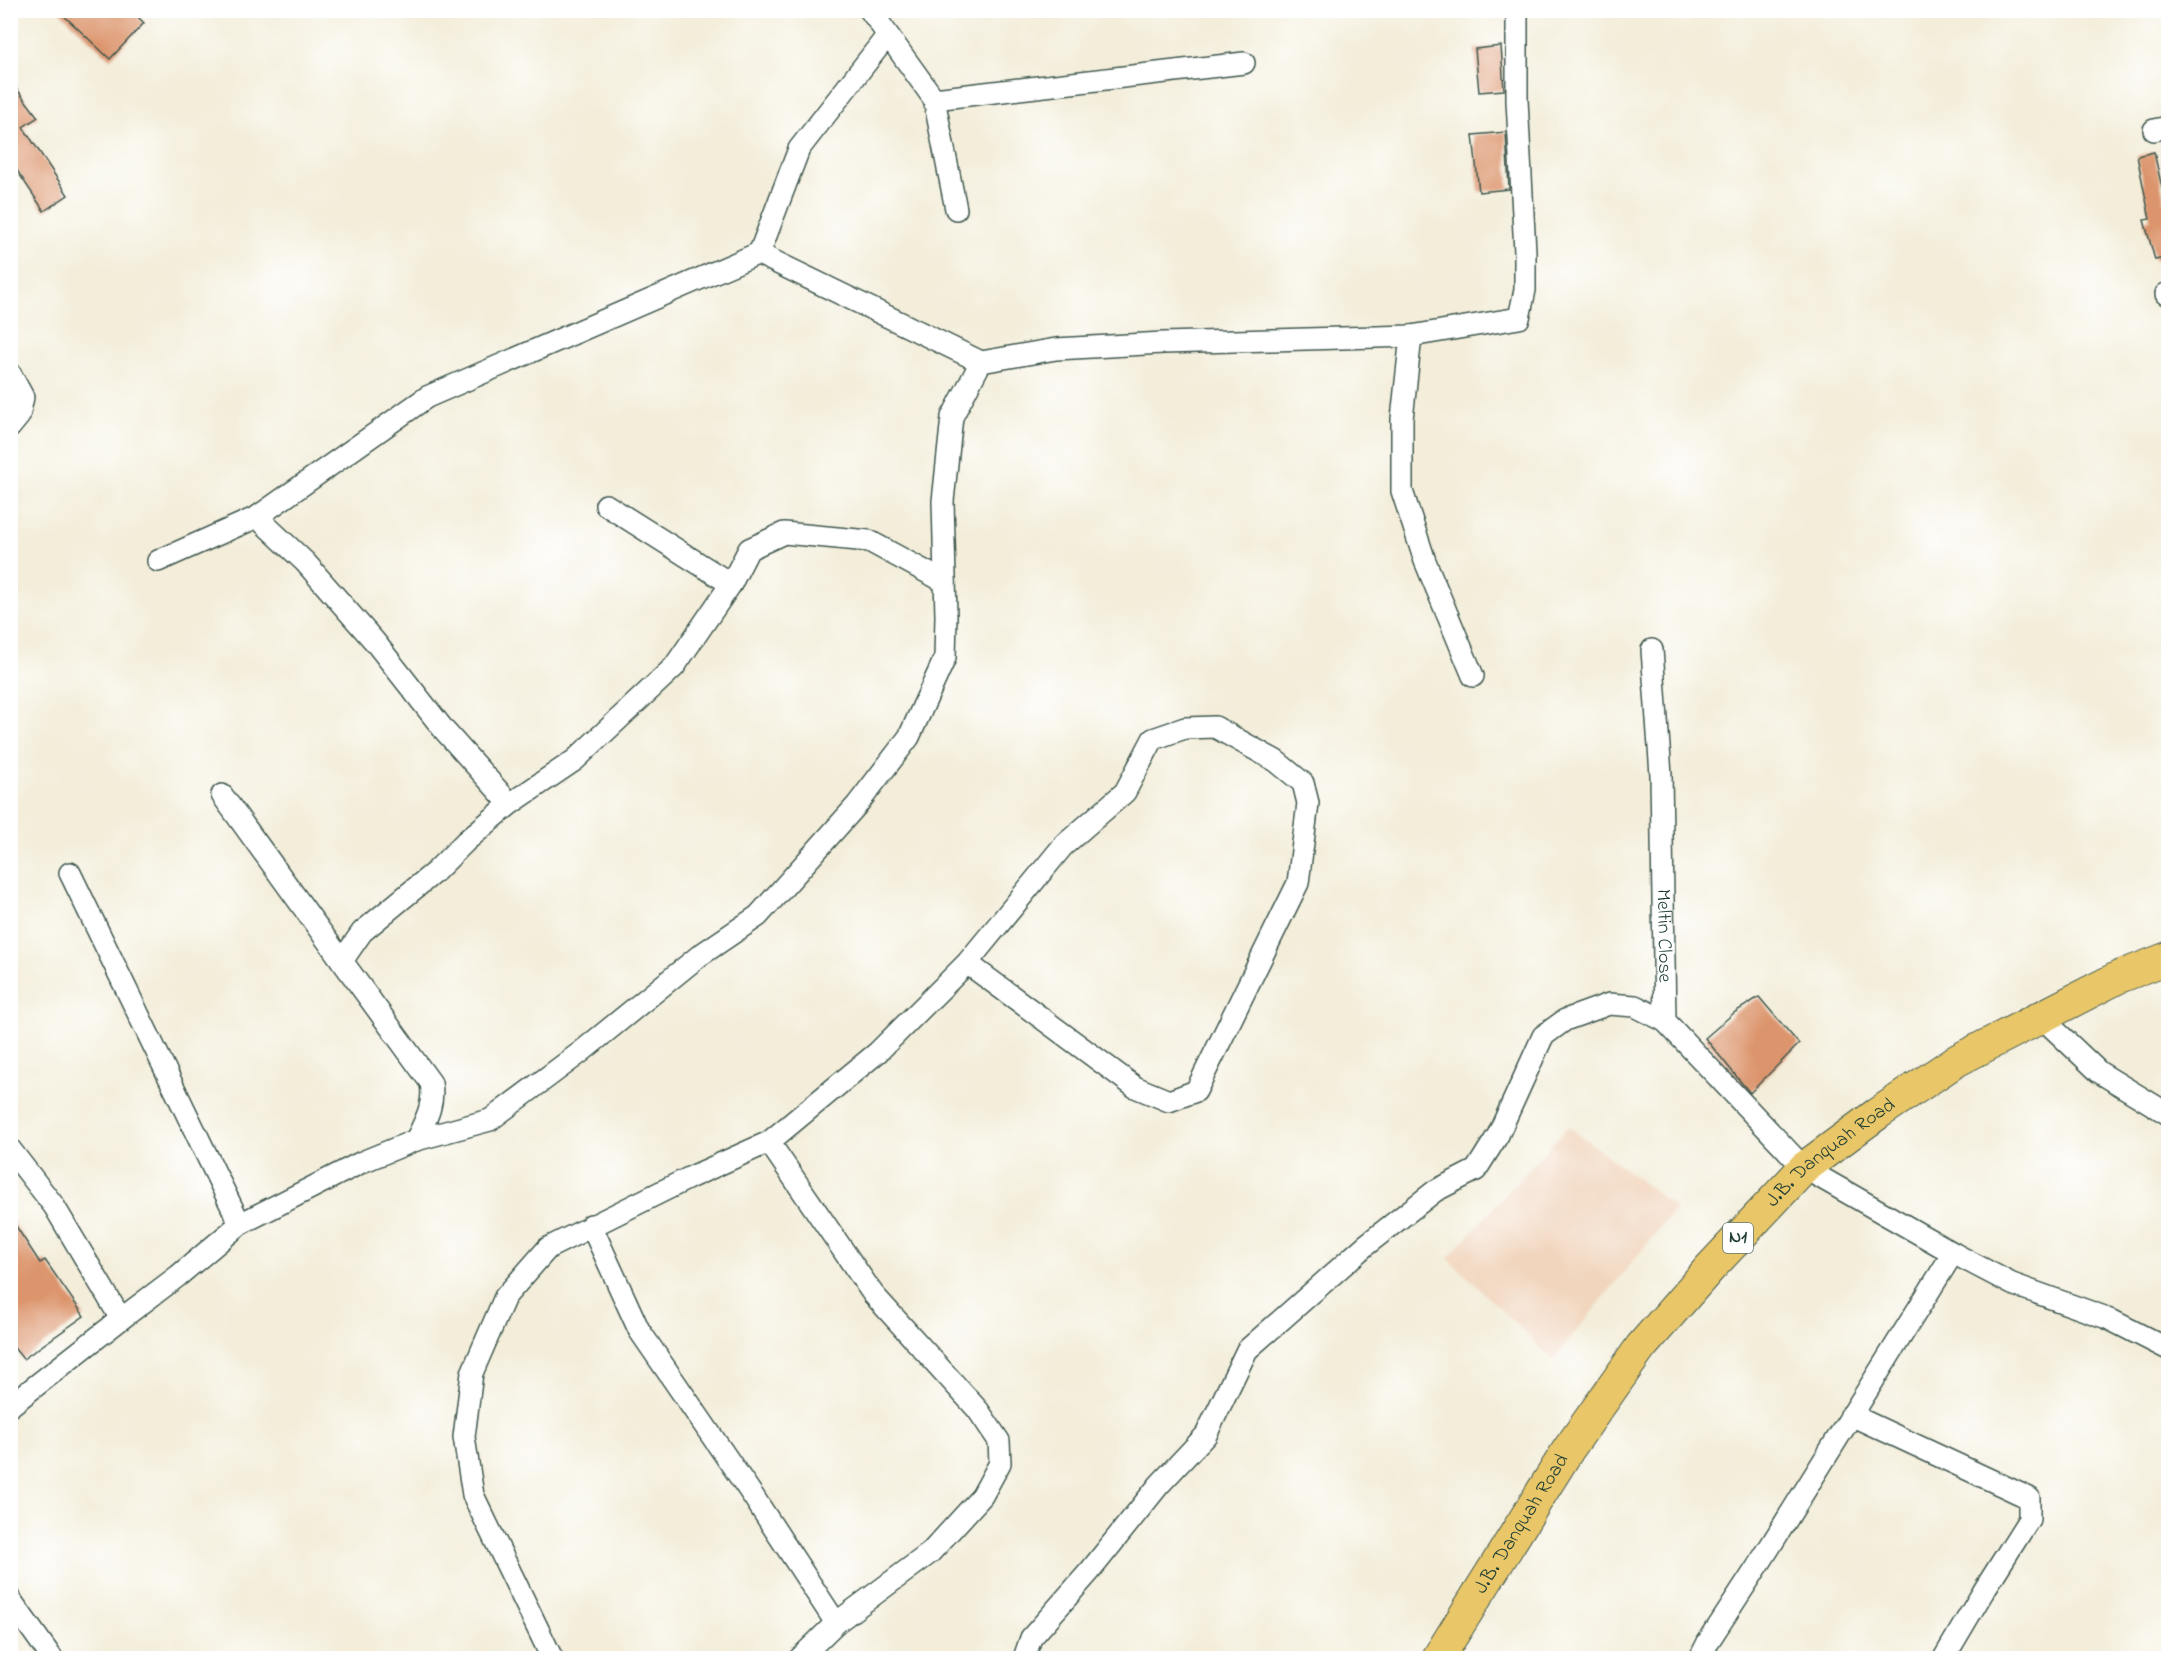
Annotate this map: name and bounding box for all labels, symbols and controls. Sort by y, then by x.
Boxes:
street label: Meltin Close [1648,889,1679,983]
street label: J.B. Danquah Road [1759,1091,1901,1214]
road number: N1 [1723,1223,1753,1253]
street label: J.B. Danquah Road [1467,1448,1577,1600]

